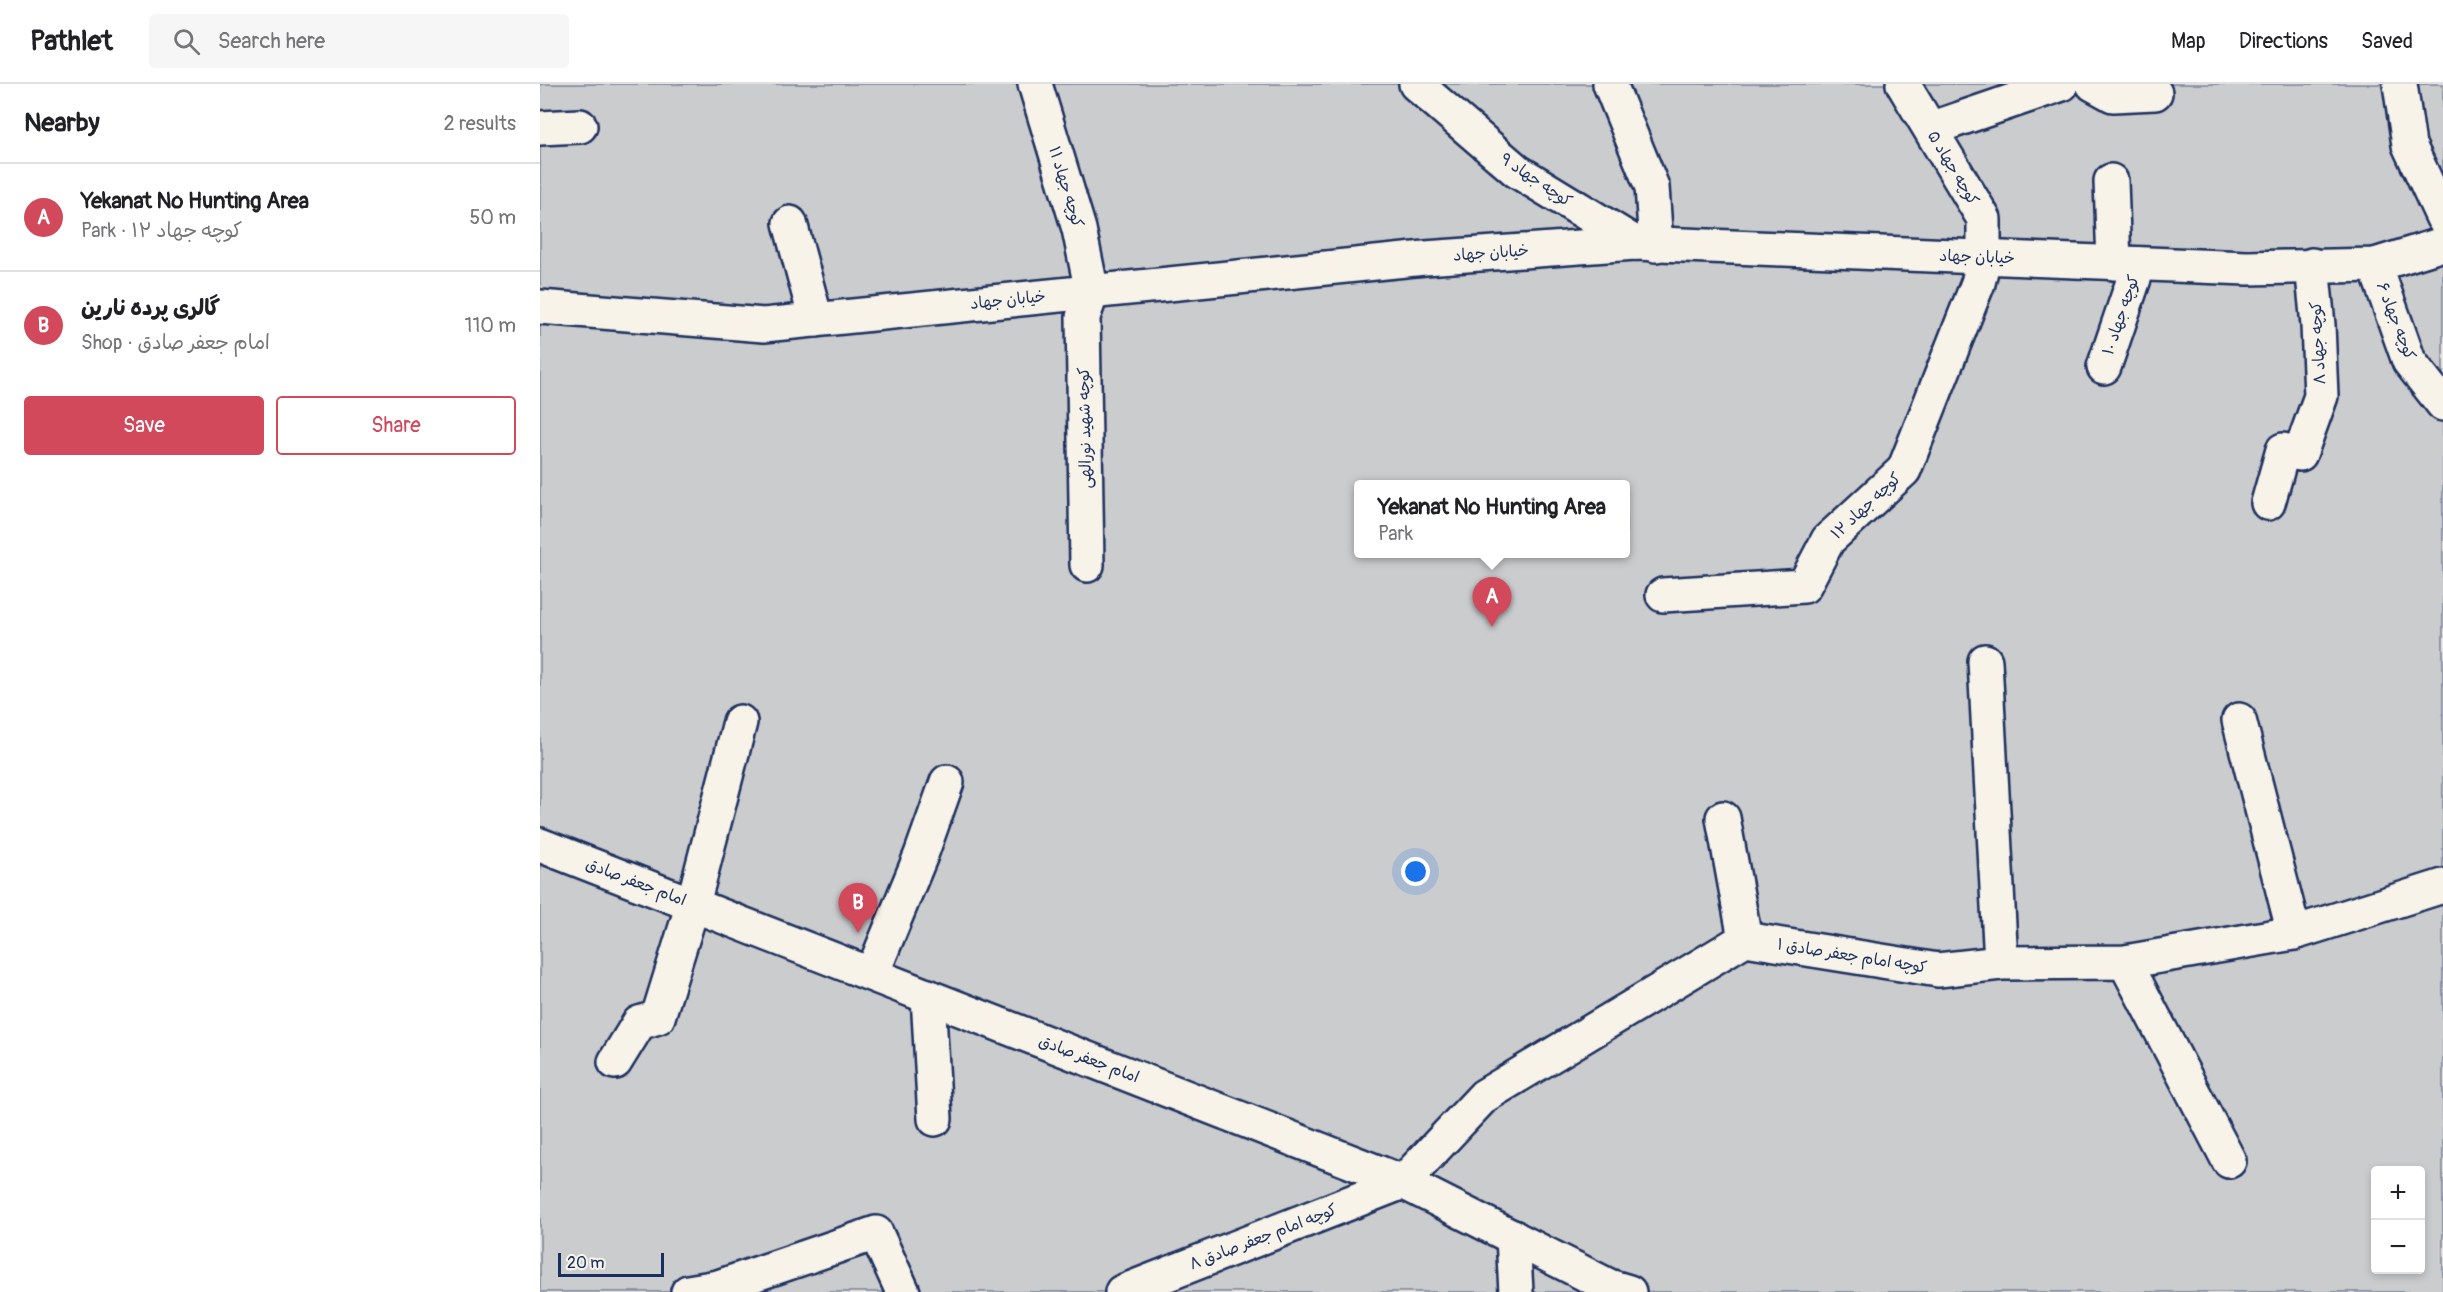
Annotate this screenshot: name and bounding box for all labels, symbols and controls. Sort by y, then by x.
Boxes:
search box [149,14,569,68]
text: Pathlet [30,24,113,59]
icon: search [170,25,203,58]
text: Search here [218,27,325,55]
text: Map [2171,28,2206,55]
text: Directions [2239,28,2328,55]
text: Saved [2361,28,2413,55]
text: Nearby [24,107,100,139]
text: 2 results [444,111,516,136]
street label: کوچه جهاد ۵ [1923,127,1983,209]
street label: کوچه جهاد ۱۱ [1044,144,1088,230]
street label: کوچه جهاد ۹ [1496,149,1576,211]
text: Yekanat No Hunting Area [81,187,309,215]
text: A [37,205,50,230]
text: 50 m [469,205,516,230]
text: Park · کوچه جهاد ۱۲ [81,218,242,243]
street label: خیابان جهاد [1453,240,1529,266]
street label: خیابان جهاد [1939,246,2015,268]
street label: کوچه جهاد ۱۰ [2098,272,2144,358]
street label: کوچه جهاد ۶ [2372,279,2420,363]
street label: خیابان جهاد [969,286,1047,314]
text: گالری پرده نارین [81,294,220,322]
street label: کوچه جهاد ۸ [2306,301,2330,385]
text: B [38,313,49,338]
text: 110 m [465,313,516,338]
text: Shop · امام جعفر صادق [81,330,270,355]
street label: کوچه شهید نورالهی [1074,367,1096,489]
button: Save [24,396,264,455]
button: Share [276,396,516,455]
street label: کوچه جهاد ۱۲ [1827,468,1905,544]
popup [1354,480,1630,558]
text: Yekanat No Hunting Area [1378,493,1606,521]
text: Park [1378,521,1413,546]
pin: A [1472,578,1512,627]
street label: امام جعفر صادق [582,854,689,912]
your location [1401,857,1430,886]
pin: B [838,884,878,933]
street label: کوچه امام جعفر صادق ۱ [1775,934,1928,980]
street label: امام جعفر صادق [1035,1031,1142,1089]
map controls [2371,1166,2425,1274]
button: + [2371,1166,2425,1220]
street label: کوچه امام جعفر صادق ۸ [1186,1200,1341,1276]
button: − [2371,1220,2425,1274]
scale bar [558,1250,664,1278]
text: 20 m [567,1253,605,1273]

